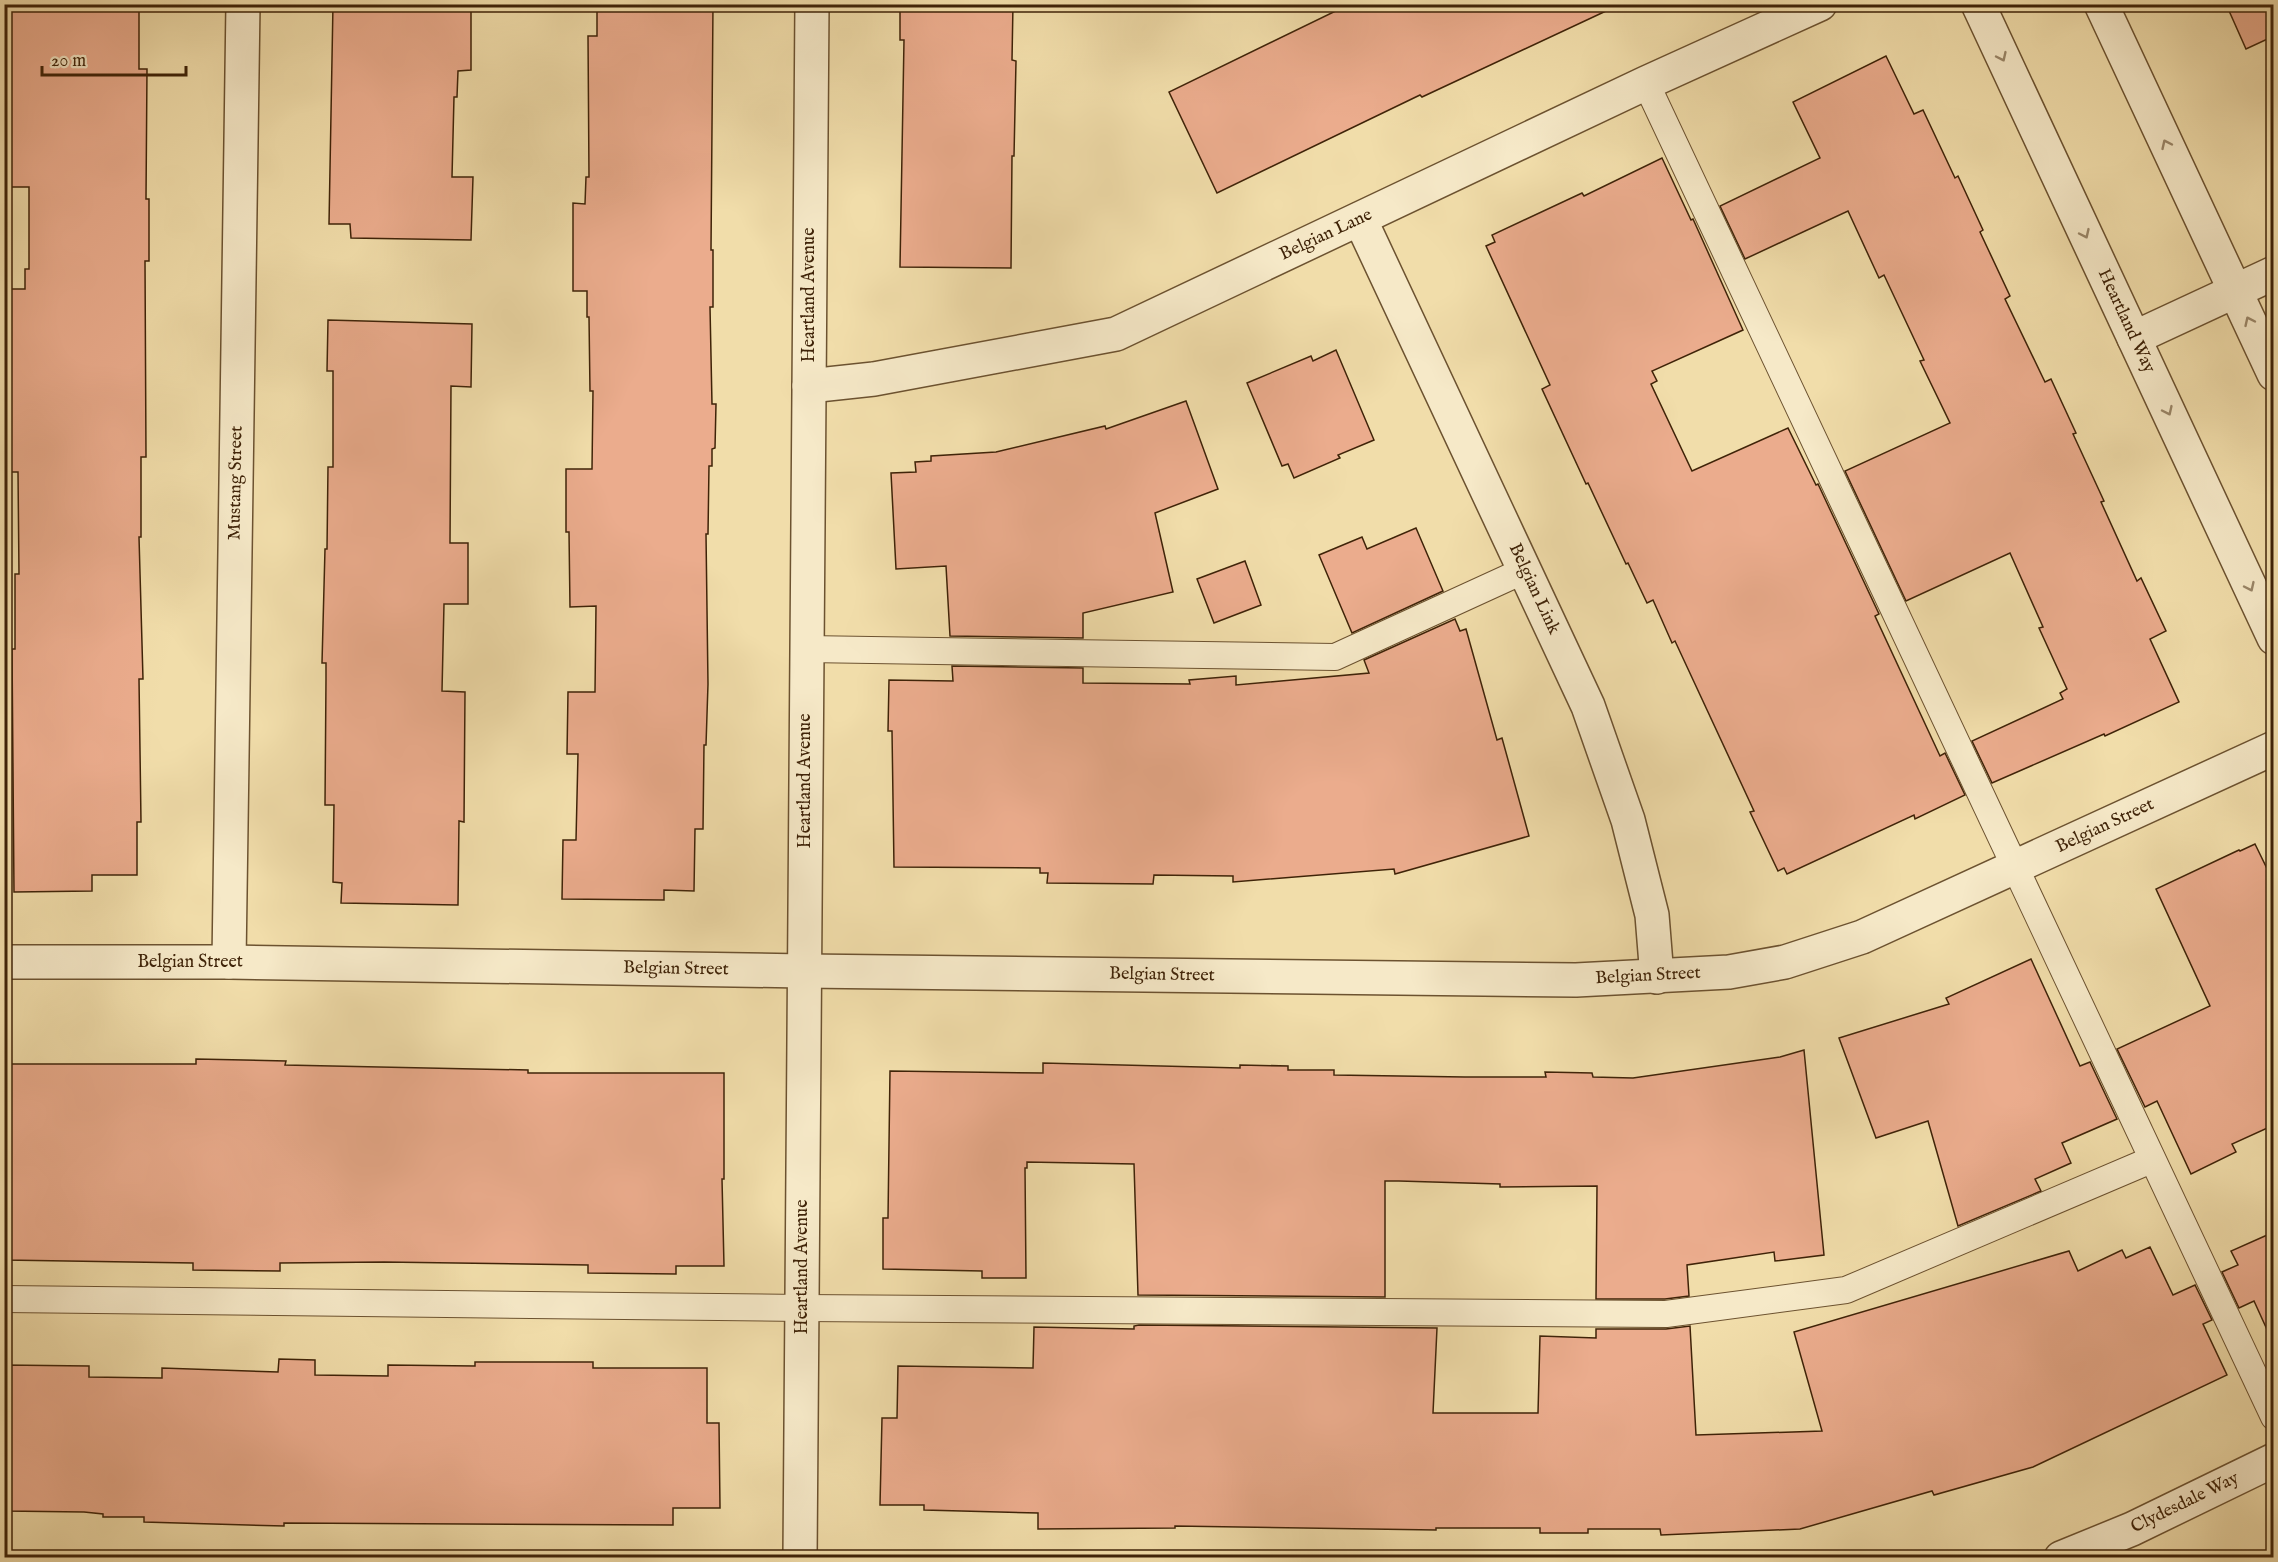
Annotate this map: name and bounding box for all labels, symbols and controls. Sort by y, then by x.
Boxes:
scale bar [42,39,186,77]
text: 20 m [51,50,86,73]
one-way arrow [1995,51,2007,62]
one-way arrow [2162,139,2174,150]
street label: Belgian Lane [1276,204,1376,266]
street label: Heartland Avenue [798,228,821,362]
one-way arrow [2078,228,2090,239]
street label: Heartland Way [2092,265,2160,377]
one-way arrow [2244,316,2256,327]
one-way arrow [2160,404,2172,415]
street label: Mustang Street [224,426,248,540]
street label: Belgian Link [1503,540,1565,639]
one-way arrow [2243,581,2255,592]
street label: Heartland Avenue [794,714,817,848]
street label: Belgian Street [2052,793,2158,859]
street label: Belgian Street [137,951,243,974]
street label: Belgian Street [623,957,729,981]
street label: Belgian Street [1595,962,1701,990]
street label: Belgian Street [1109,963,1215,987]
street label: Heartland Avenue [791,1200,814,1334]
street label: Clydesdale Way [2127,1467,2243,1539]

